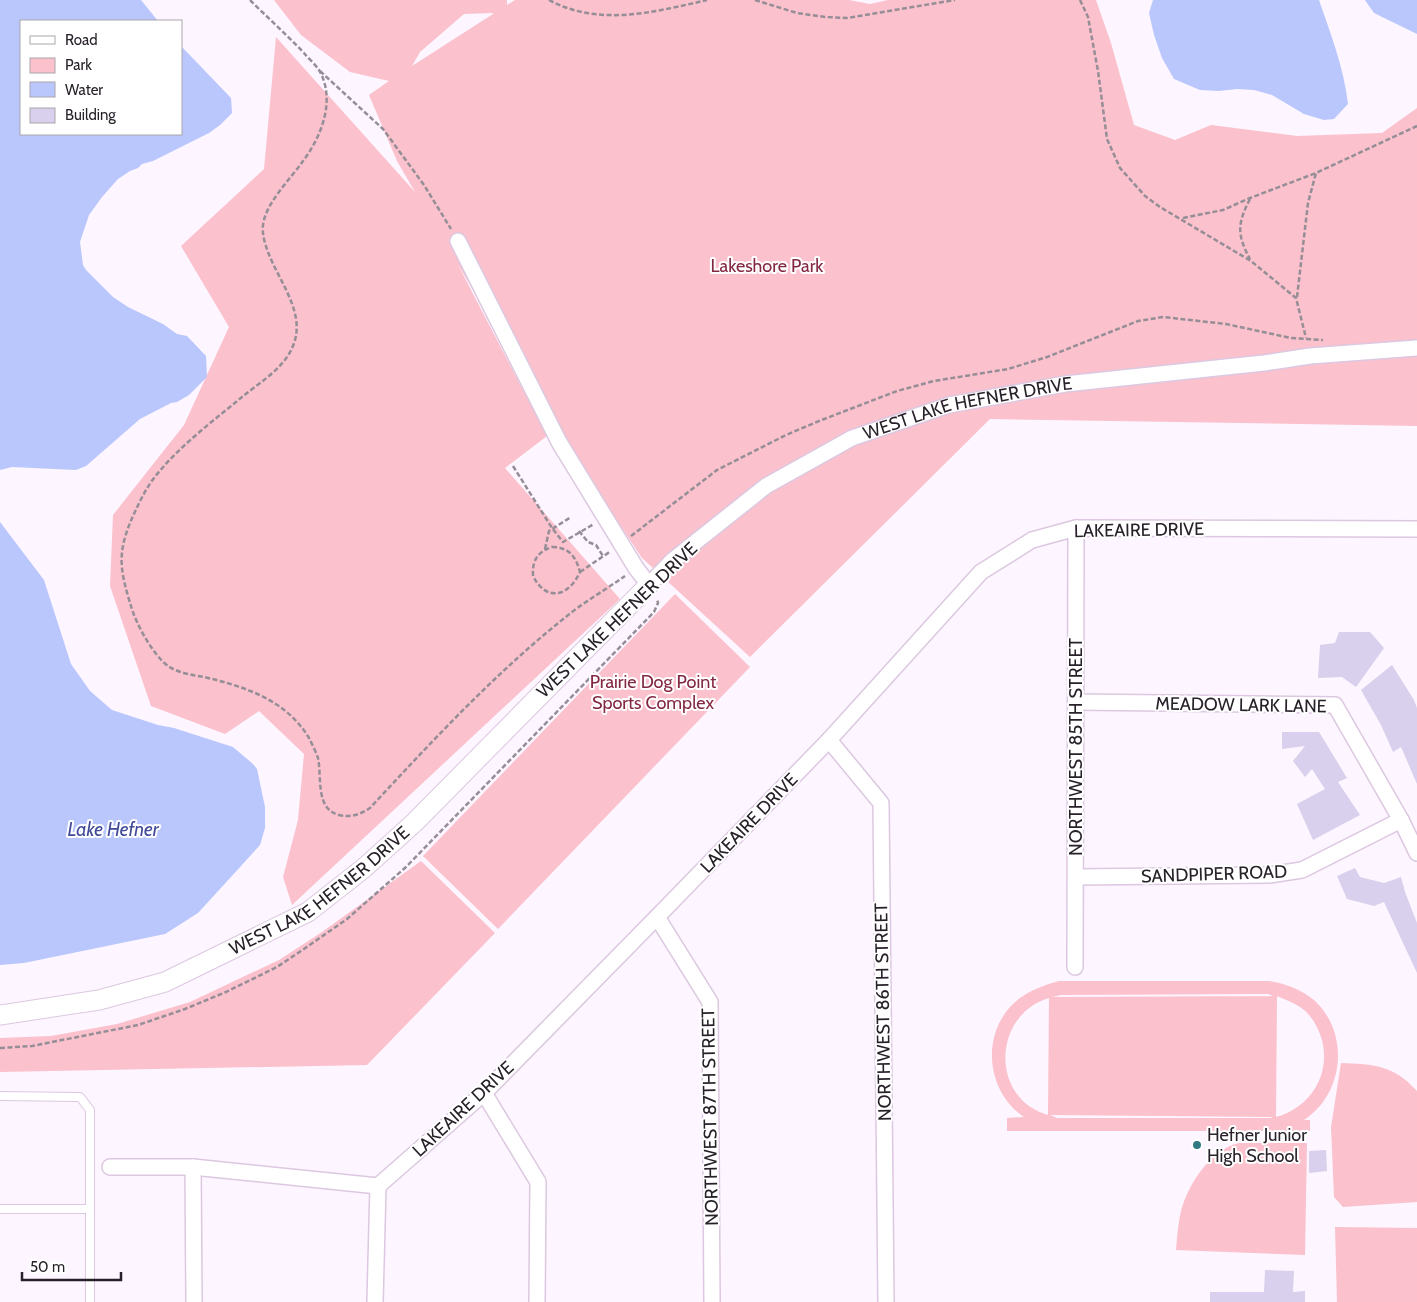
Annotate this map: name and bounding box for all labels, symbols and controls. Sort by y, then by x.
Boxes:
legend [20,20,182,135]
text: Road [65,31,98,49]
text: Park [65,56,92,74]
text: Water [65,81,103,99]
text: Building [65,106,116,124]
park label: Lakeshore Park [711,255,824,277]
street label: WEST LAKE HEFNER DRIVE [860,372,1073,444]
street label: LAKEAIRE DRIVE [1074,518,1204,542]
street label: WEST LAKE HEFNER DRIVE [532,538,702,702]
street label: NORTHWEST 85TH STREET [1065,638,1087,856]
park label: Prairie Dog Point Sports Complex [590,671,716,714]
street label: MEADOW LARK LANE [1155,693,1327,717]
street label: LAKEAIRE DRIVE [696,768,802,878]
water label: Lake Hefner [67,818,160,841]
street label: WEST LAKE HEFNER DRIVE [226,821,414,960]
street label: SANDPIPER ROAD [1141,860,1287,888]
street label: NORTHWEST 86TH STREET [870,902,896,1121]
street label: NORTHWEST 87TH STREET [697,1008,723,1226]
street label: LAKEAIRE DRIVE [408,1057,518,1161]
place label: Hefner Junior High School [1207,1124,1307,1167]
marker: Hefner Junior High School [1191,1139,1203,1151]
scale bar [22,1250,121,1282]
text: 50 m [30,1258,65,1276]

